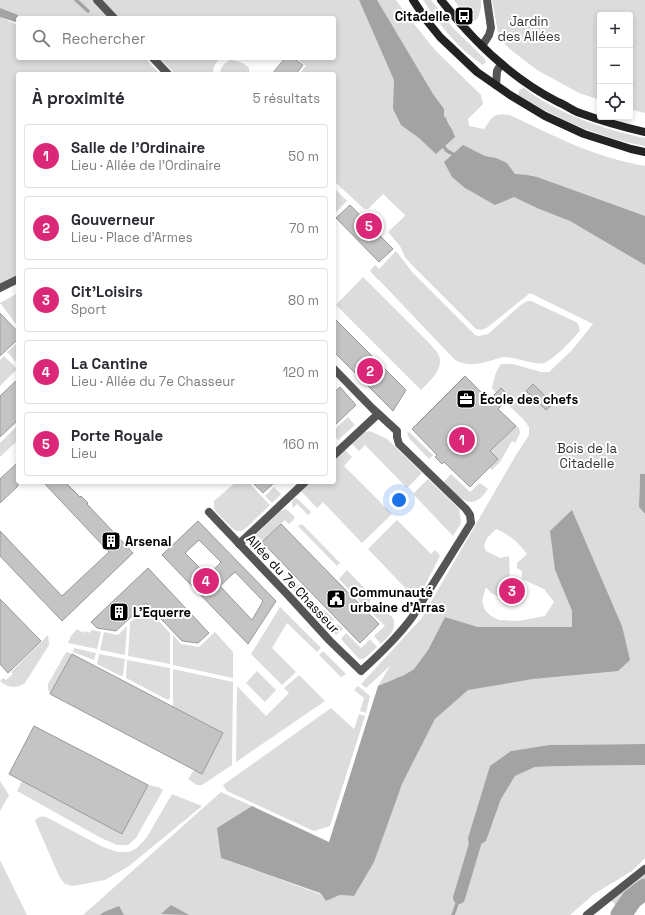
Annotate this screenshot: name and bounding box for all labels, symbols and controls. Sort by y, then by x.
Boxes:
bus stop icon: Citadelle [453,5,475,27]
place label: Citadelle [395,8,450,25]
map controls [597,12,633,120]
button: + [597,12,633,48]
park label: Jardin des Allées [498,13,561,45]
search box [16,16,336,60]
icon: search [30,27,52,49]
text: Rechercher [62,29,145,48]
button: − [597,48,633,84]
button: locate [597,84,633,120]
text: À proximité [32,87,125,109]
text: 5 résultats [253,90,320,107]
text: Salle de l'Ordinaire [71,138,205,157]
text: 1 [43,148,49,165]
text: 50 m [288,148,319,165]
text: Lieu · Allée de l'Ordinaire [71,157,221,174]
text: Gouverneur [71,210,155,229]
pin: 5 [356,211,382,241]
text: 2 [42,220,50,237]
text: 70 m [289,220,319,237]
text: Lieu · Place d'Armes [71,229,192,246]
text: Cit'Loisirs [71,282,143,301]
text: 3 [42,292,50,309]
text: 80 m [288,292,319,309]
text: Sport [71,301,106,318]
text: La Cantine [71,354,148,373]
pin: 2 [357,356,383,386]
text: 4 [42,364,50,381]
text: 120 m [283,364,319,381]
text: Lieu · Allée du 7e Chasseur [71,373,235,390]
office icon: École des chefs [455,388,477,410]
place label: École des chefs [480,391,578,408]
pin: 1 [449,425,475,455]
text: Porte Royale [71,426,163,445]
text: 5 [42,436,50,453]
text: 160 m [283,436,319,453]
park label: Bois de la Citadelle [557,440,618,472]
text: Lieu [71,445,97,462]
your location [389,490,409,510]
building icon: Arsenal [100,530,122,552]
street label: Allée du 7e Chasseur [243,531,343,637]
place label: Arsenal [125,533,172,550]
pin: 4 [193,566,219,596]
pin: 3 [499,576,525,606]
place label: Communauté urbaine d'Arras [350,584,445,616]
public building icon: Communauté urbaine d'Arras [325,588,347,610]
building icon: L'Equerre [108,601,130,623]
place label: L'Equerre [133,604,191,621]

